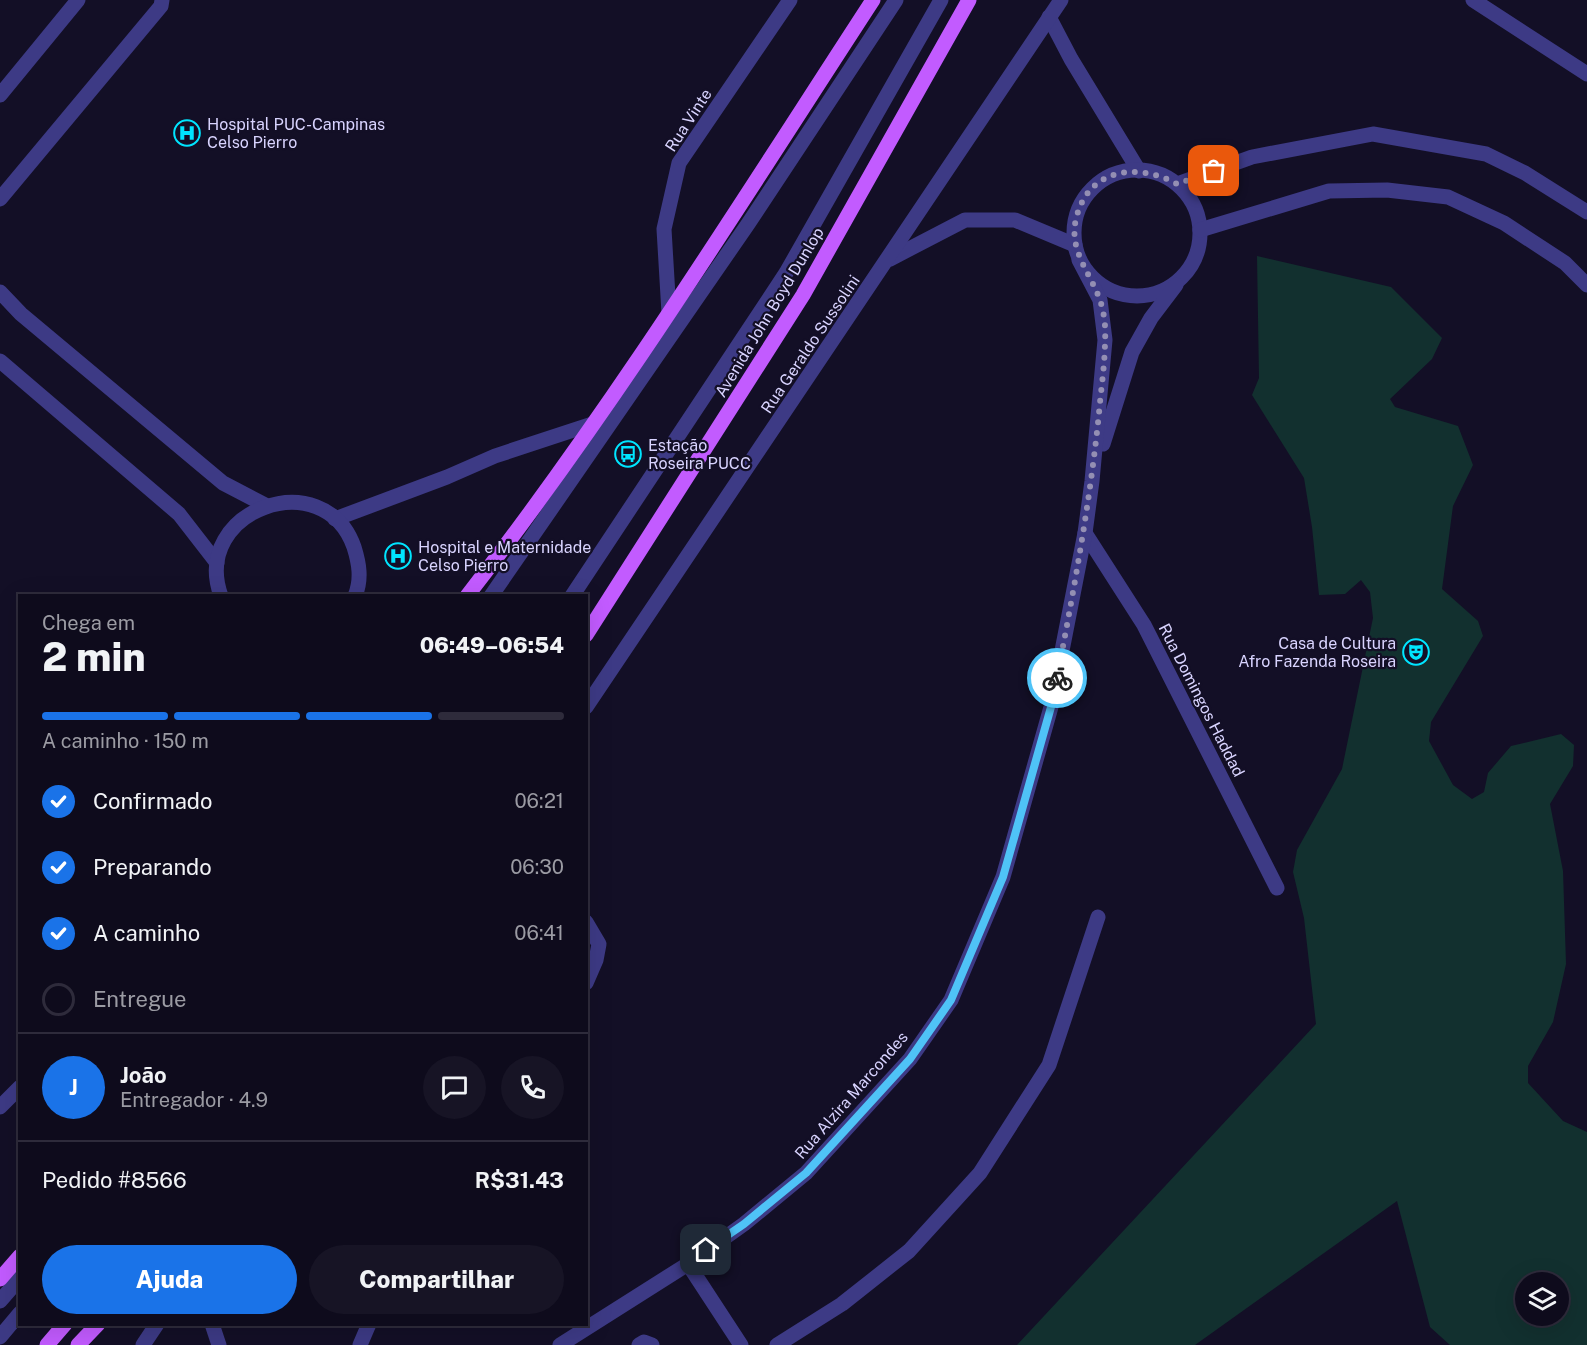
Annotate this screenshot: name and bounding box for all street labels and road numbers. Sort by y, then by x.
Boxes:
street label: Rua Vinte [661,85,716,155]
street label: Avenida John Boyd Dunlop [711,224,828,401]
street label: Rua Geraldo Sussolini [757,272,864,417]
street label: Rua Domingos Haddad [1155,621,1248,780]
street label: Rua Alzira Marcondes [791,1028,912,1163]

